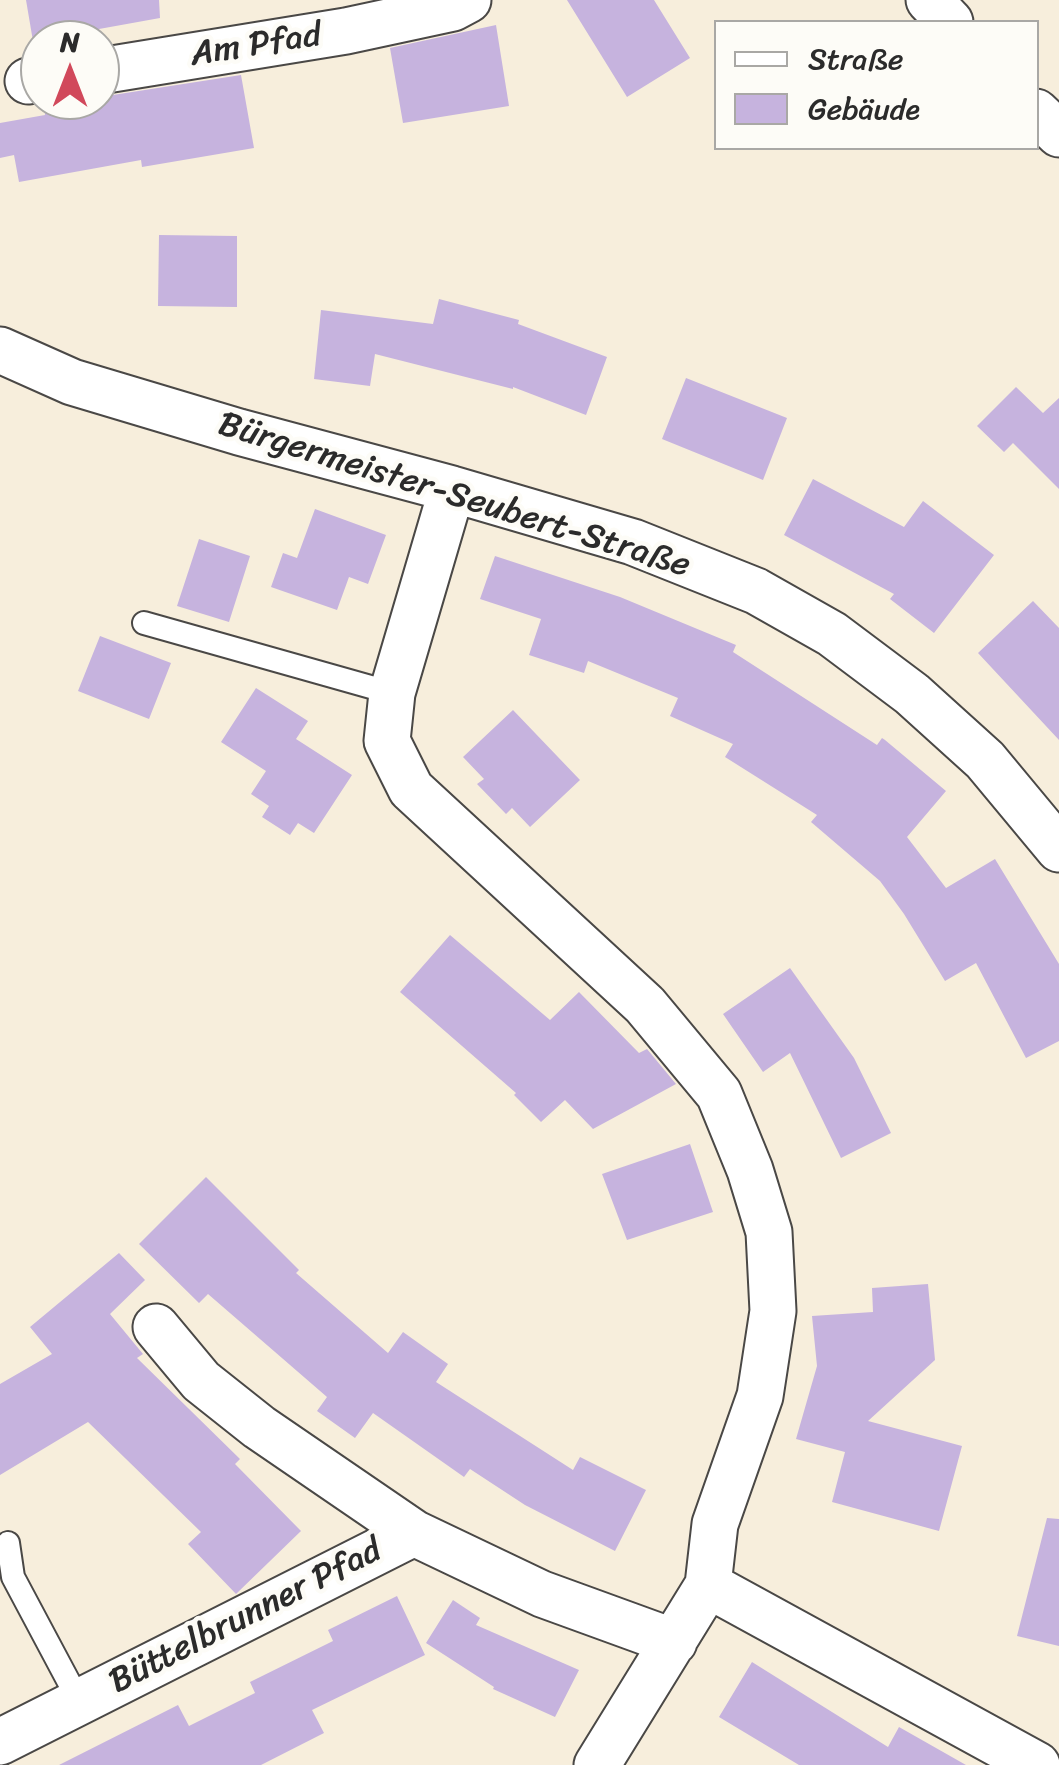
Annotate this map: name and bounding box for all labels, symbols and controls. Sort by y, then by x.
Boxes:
street label: Am Pfad [188,15,324,77]
text: N [60,17,80,66]
north arrow [20,20,120,120]
legend [714,20,1039,150]
text: Straße [808,32,903,86]
text: Gebäude [808,82,920,136]
street label: Bürgermeister-Seubert-Straße [213,404,695,588]
street label: Büttelbrunner Pfad [103,1530,389,1704]

